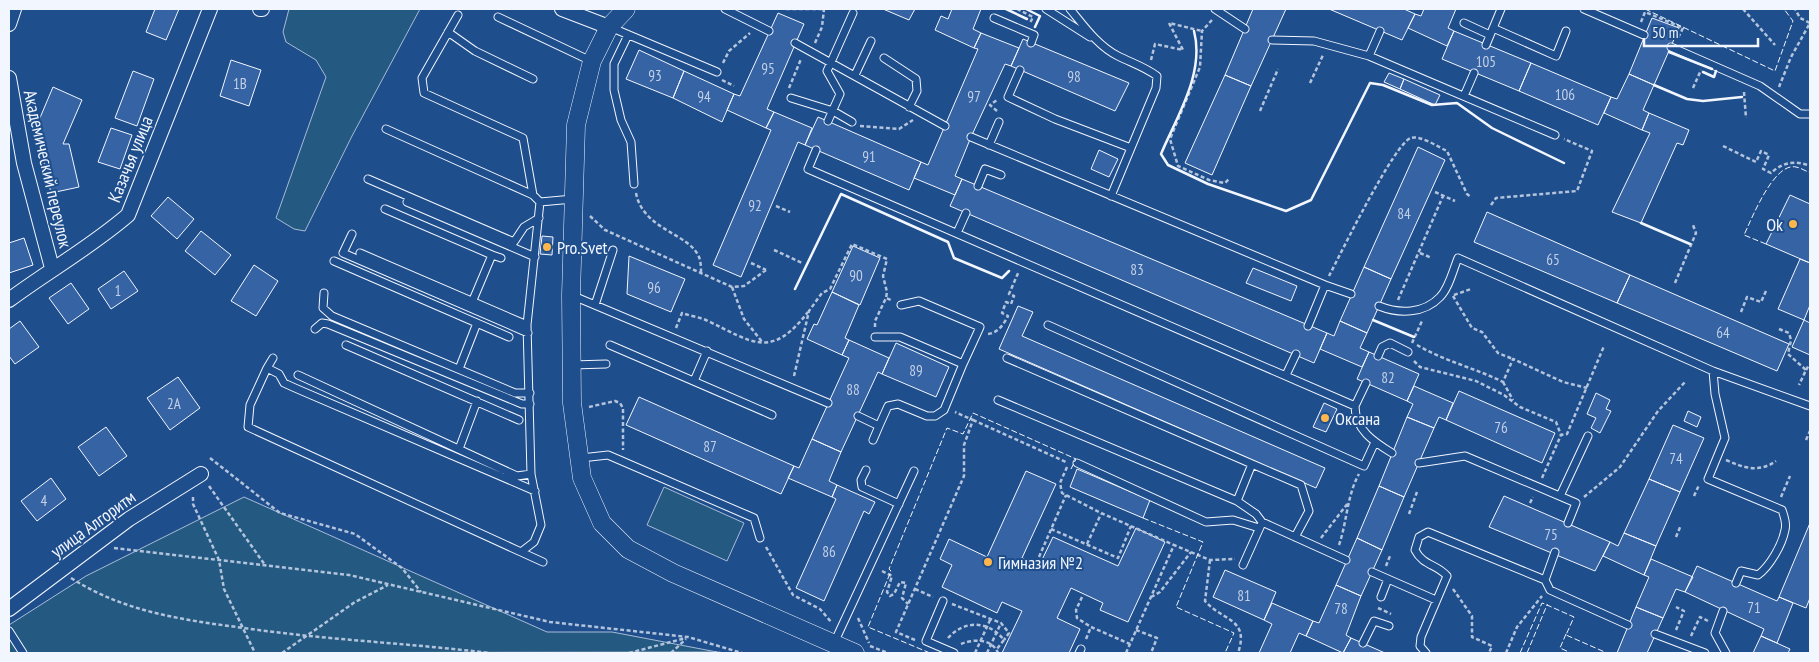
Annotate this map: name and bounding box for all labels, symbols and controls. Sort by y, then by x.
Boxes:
scale bar [1644,15,1758,47]
text: 50 m [1652,23,1678,42]
house number: 105 [1476,52,1496,71]
house number: 95 [761,59,775,78]
house number: 93 [648,66,662,85]
house number: 98 [1067,67,1081,86]
house number: 1В [233,74,247,93]
house number: 106 [1555,85,1575,104]
house number: 94 [697,87,711,106]
house number: 97 [967,87,981,106]
street label: Академический переулок [19,88,77,250]
street label: Казачья улица [102,112,158,206]
house number: 91 [862,147,876,166]
house number: 92 [748,196,762,215]
house number: 84 [1397,204,1411,223]
place label: Ok [1766,213,1783,236]
marker: Ok [1787,218,1799,230]
place label: Pro.Svet [557,236,608,259]
marker: Pro.Svet [541,241,553,253]
house number: 65 [1546,250,1560,269]
house number: 83 [1130,260,1144,279]
house number: 90 [849,266,863,285]
house number: 96 [647,278,661,297]
house number: 1 [115,281,121,300]
house number: 64 [1716,323,1730,342]
house number: 89 [909,361,923,380]
house number: 82 [1381,368,1395,387]
house number: 88 [846,380,860,399]
house number: 2А [167,394,182,413]
place label: Оксана [1335,407,1380,430]
marker: Оксана [1319,412,1331,424]
house number: 76 [1494,418,1508,437]
house number: 87 [703,437,717,456]
house number: 74 [1669,449,1683,468]
street label: улица Алгоритм [46,485,140,563]
house number: 4 [41,491,48,510]
house number: 75 [1544,525,1558,544]
house number: 86 [822,542,836,561]
place label: Гимназия №2 [998,551,1083,574]
marker: Гимназия №2 [982,556,994,568]
house number: 81 [1237,586,1251,605]
house number: 71 [1747,598,1761,617]
house number: 78 [1334,599,1348,618]

